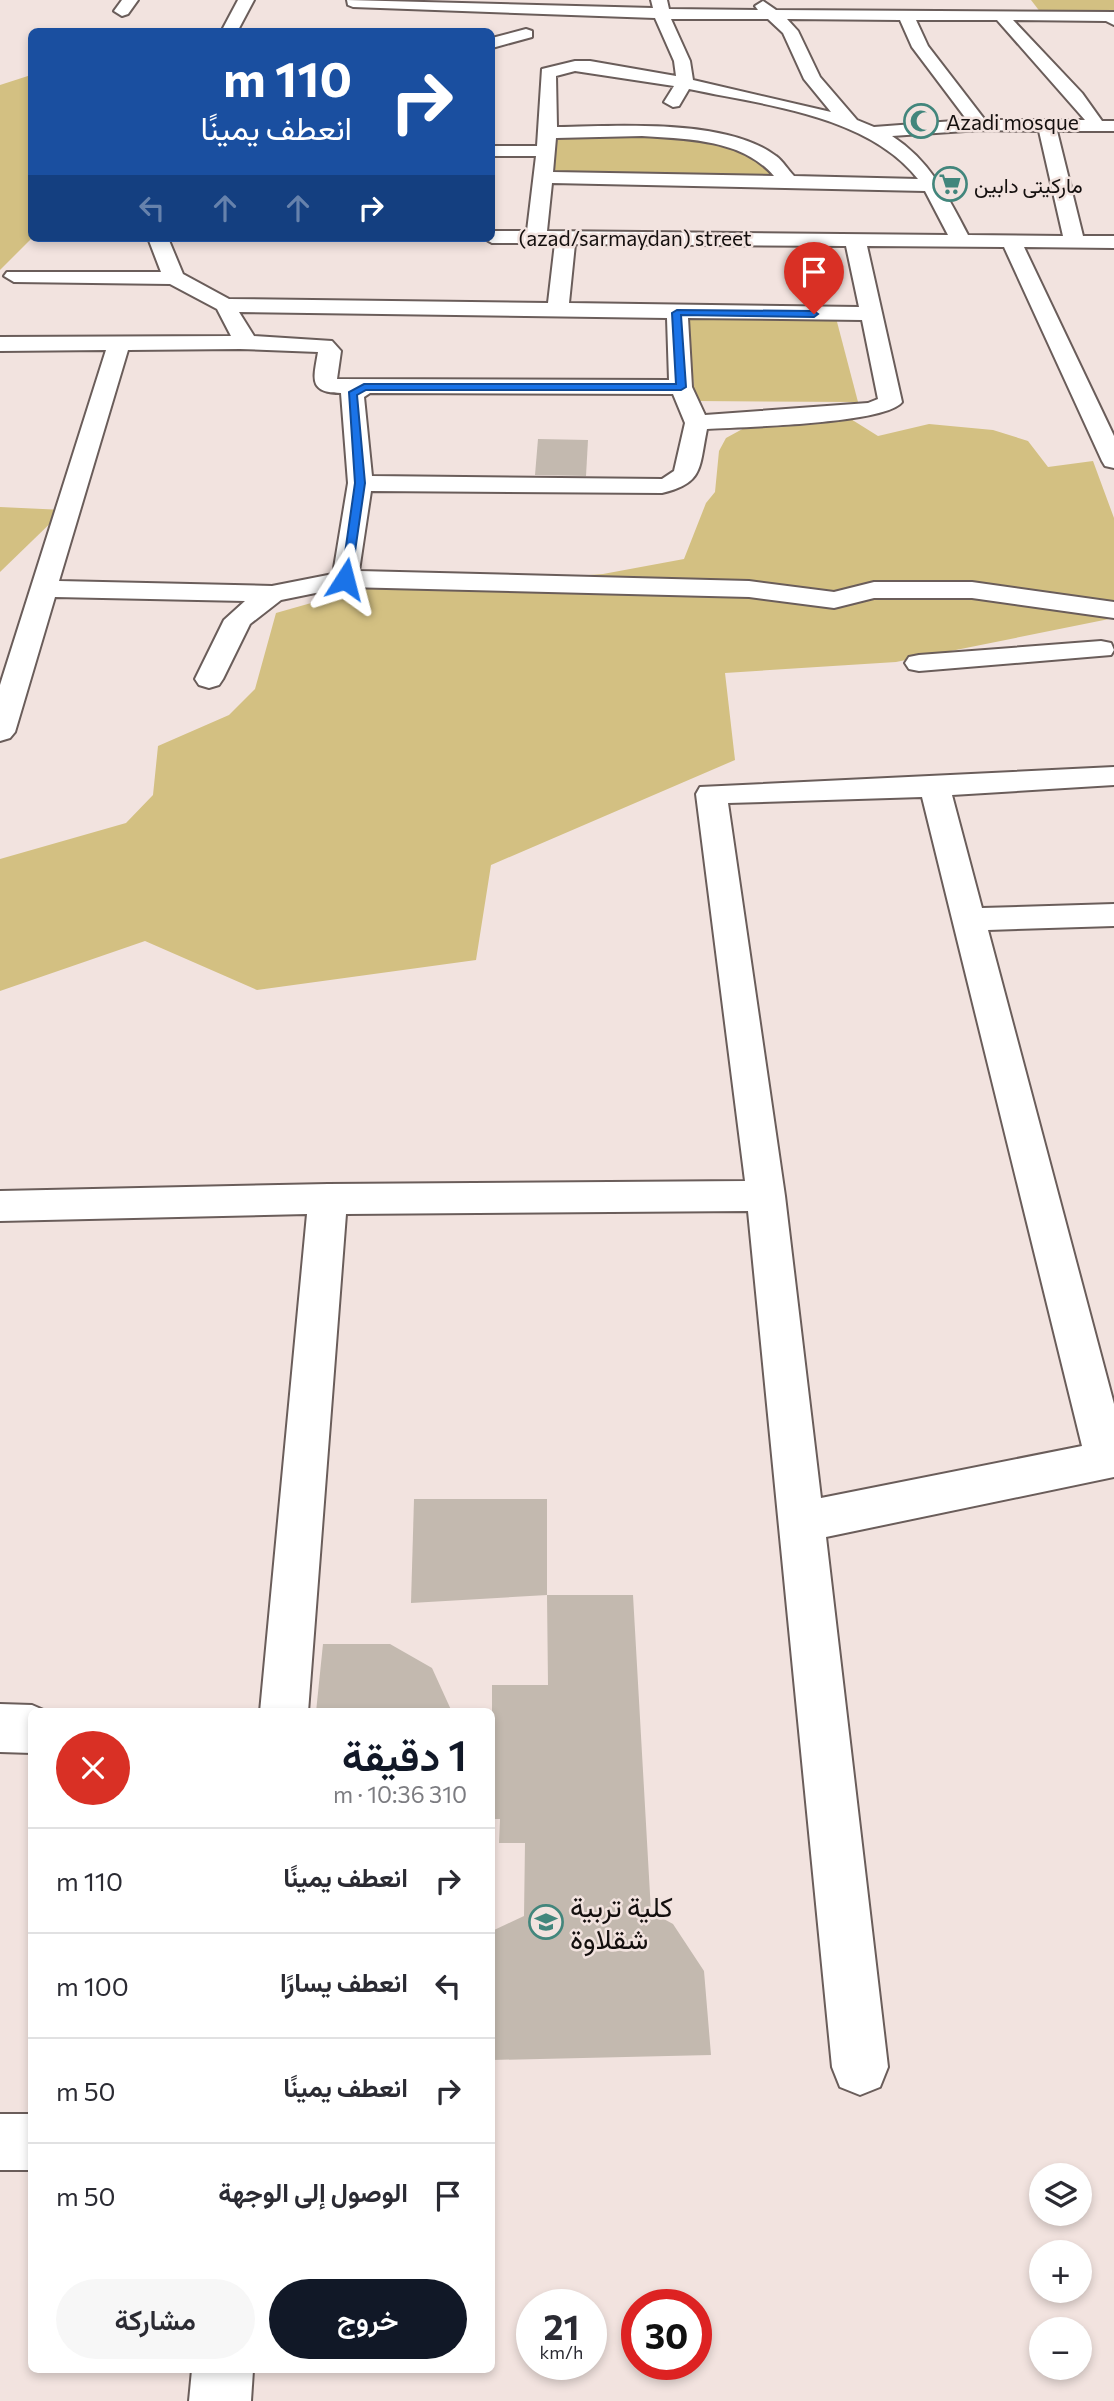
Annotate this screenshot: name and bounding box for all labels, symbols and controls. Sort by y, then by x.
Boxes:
text: 110 m [223,47,352,107]
icon: right [376,56,467,147]
mosque icon: Azadi mosque [902,102,940,140]
text: انعطف يمينًا [201,107,352,147]
place label: Azadi mosque [946,109,1079,134]
supermarket icon: ماركيتى دابين [931,165,969,203]
place label: ماركيتى دابين [974,172,1083,199]
icon: left [133,189,171,227]
icon: ahead [206,189,244,227]
icon: ahead [279,189,317,227]
icon: right [352,189,390,227]
street label: (azad/sarmaydan) street [518,225,752,250]
pin [784,242,844,314]
icon: arrive [795,253,833,291]
position arrow [308,542,382,616]
text: 1 دقيقة [342,1728,467,1780]
button: close [56,1731,130,1805]
text: 310 m · 10:36 [333,1780,467,1808]
text: انعطف يمينًا [283,1861,408,1892]
icon: right [429,1862,467,1900]
text: 110 m [56,1865,123,1896]
place label: كلية تربية شقلاوة [570,1889,673,1957]
school or university icon: كلية تربية شقلاوة [527,1903,565,1941]
text: انعطف يسارًا [280,1966,408,1997]
icon: left [429,1967,467,2005]
text: 100 m [56,1970,129,2001]
text: انعطف يمينًا [283,2071,408,2102]
icon: right [429,2072,467,2110]
text: 50 m [56,2075,116,2106]
map controls [1029,2163,1092,2380]
button: layers [1029,2163,1092,2226]
text: الوصول إلى الوجهة [218,2176,408,2207]
icon: arrive [429,2177,467,2215]
text: 50 m [56,2180,116,2211]
button: + [1029,2240,1092,2303]
button: مشاركة [56,2279,255,2359]
button: خروج [269,2279,467,2359]
speed limit sign: 30 [621,2289,712,2380]
text: 21 [544,2304,579,2347]
button: − [1029,2317,1092,2380]
text: km/h [540,2341,583,2363]

